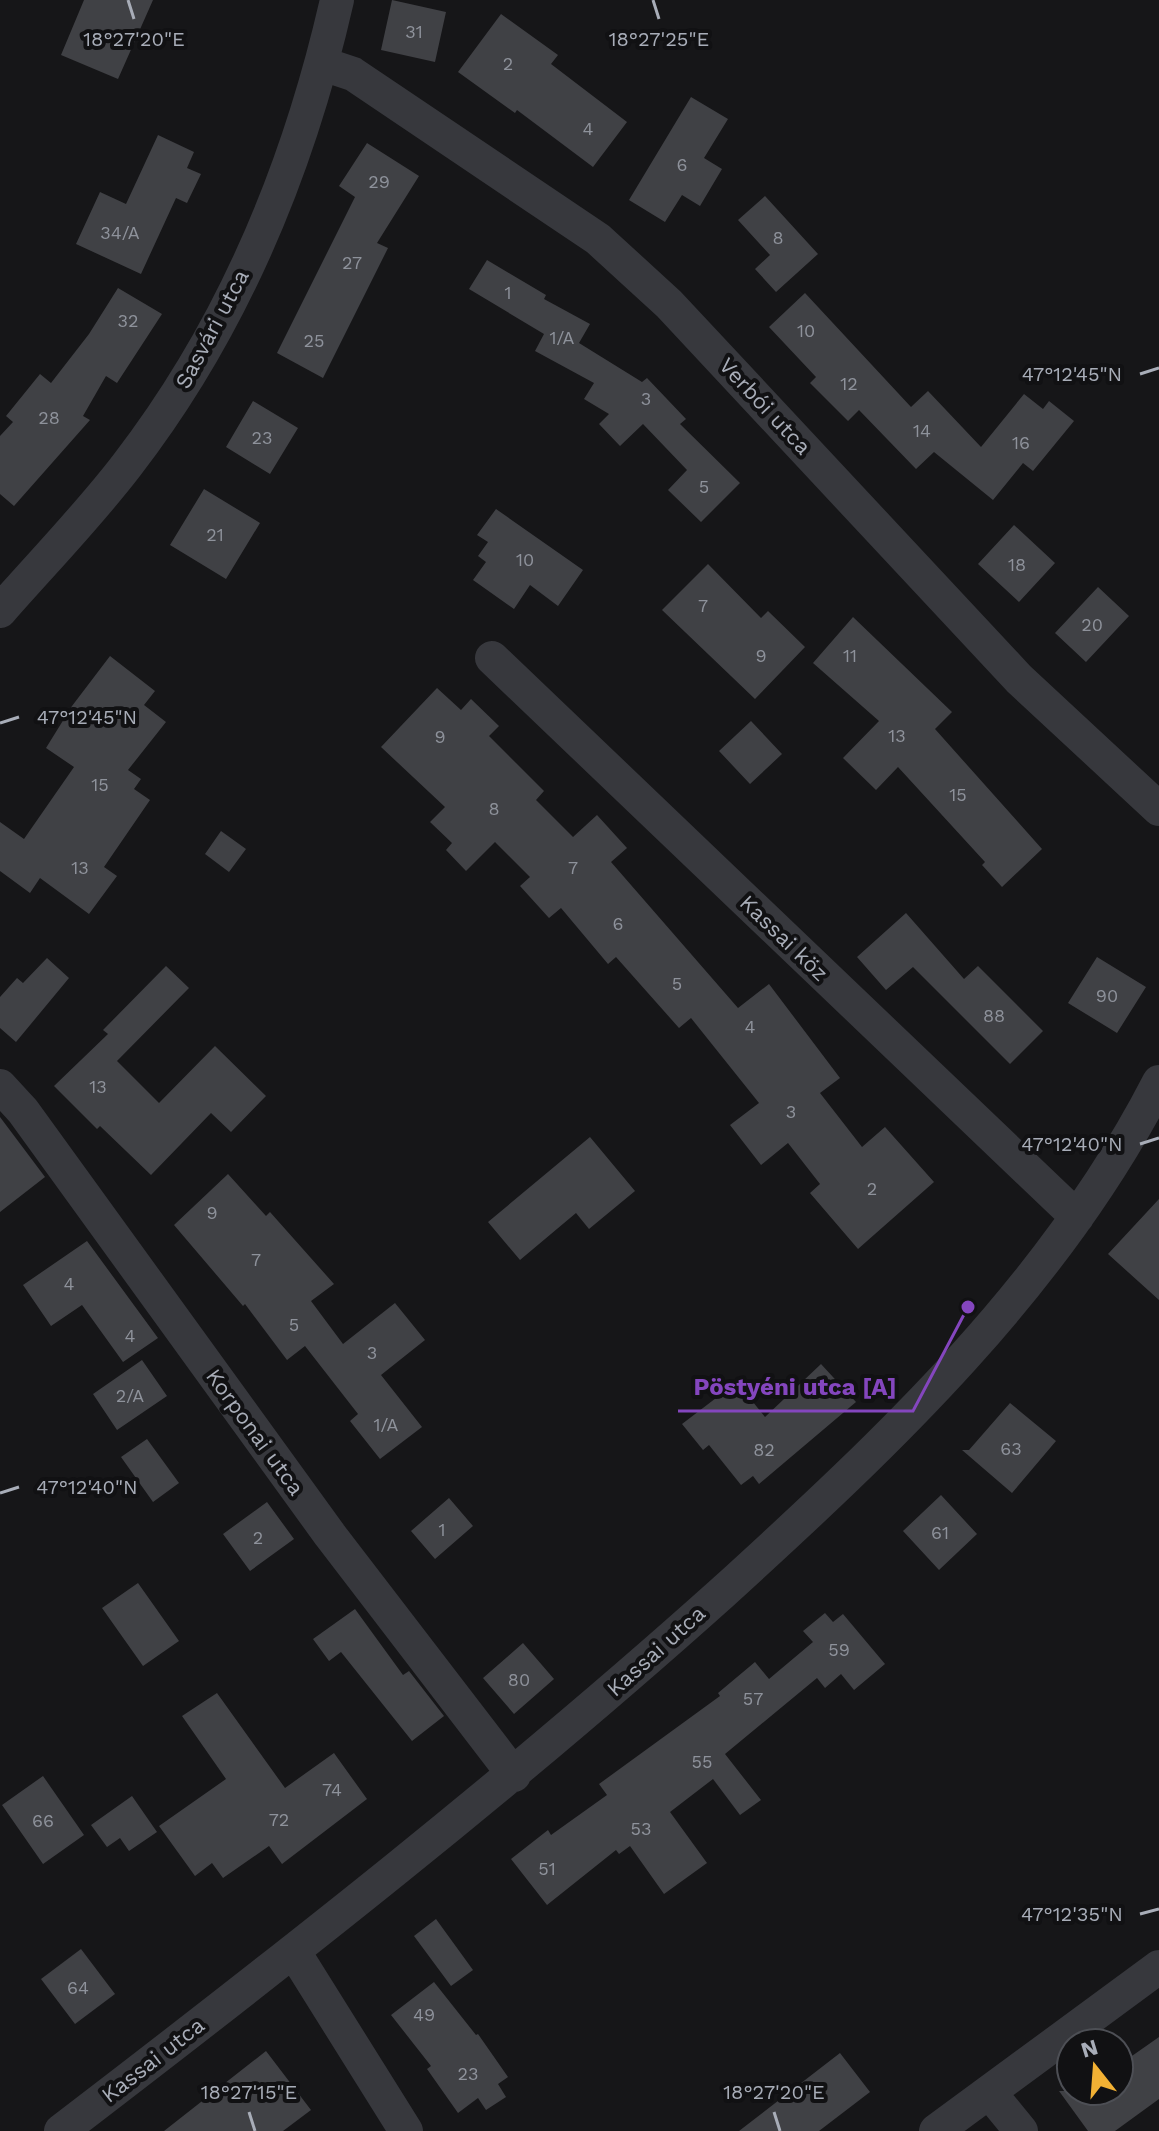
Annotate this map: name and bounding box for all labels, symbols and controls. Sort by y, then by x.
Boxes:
house number: 31 [405,21,423,42]
text: 18°27'20"E [83,27,185,51]
text: 18°27'25"E [609,27,709,51]
house number: 2 [503,53,513,74]
house number: 4 [583,118,594,139]
house number: 6 [677,154,687,175]
house number: 29 [368,171,390,192]
house number: 34/A [100,222,140,243]
house number: 8 [772,227,784,248]
house number: 27 [342,252,362,273]
street label: Sasvári utca [170,265,254,393]
house number: 1 [504,282,512,303]
house number: 32 [118,310,139,331]
house number: 10 [797,320,815,341]
house number: 1/A [549,327,575,348]
house number: 25 [304,330,324,351]
street label: Verbói utca [714,353,816,459]
text: 47°12'45"N [1022,362,1122,386]
house number: 12 [840,373,858,394]
house number: 3 [641,388,651,409]
house number: 28 [38,407,60,428]
house number: 14 [913,420,931,441]
house number: 23 [252,427,273,448]
house number: 16 [1012,432,1030,453]
house number: 5 [699,476,709,497]
house number: 21 [206,524,224,545]
house number: 10 [516,549,534,570]
house number: 18 [1008,554,1026,575]
house number: 7 [698,595,708,616]
house number: 20 [1081,614,1103,635]
house number: 9 [755,645,767,666]
house number: 11 [843,645,857,666]
text: 47°12'45"N [37,705,137,729]
house number: 13 [888,725,906,746]
house number: 9 [434,726,446,747]
house number: 15 [91,774,109,795]
house number: 15 [949,784,967,805]
house number: 8 [488,798,500,819]
house number: 13 [71,857,89,878]
house number: 7 [568,857,578,878]
street label: Kassai köz [735,890,833,986]
house number: 6 [613,913,623,934]
house number: 5 [672,973,682,994]
house number: 90 [1096,985,1118,1006]
house number: 88 [983,1005,1005,1026]
house number: 4 [745,1016,756,1037]
house number: 13 [89,1076,107,1097]
house number: 3 [786,1101,796,1122]
text: 47°12'40"N [1021,1132,1123,1156]
house number: 2 [867,1178,877,1199]
house number: 9 [206,1202,218,1223]
house number: 7 [251,1249,261,1270]
house number: 4 [64,1273,75,1294]
house number: 5 [289,1314,299,1335]
house number: 4 [125,1325,136,1346]
house number: 3 [367,1342,377,1363]
callout: Pöstyéni utca [A] [678,1363,913,1411]
street label: Korponai utca [201,1364,309,1500]
text: Pöstyéni utca [A] [693,1373,897,1401]
house number: 2/A [116,1385,144,1406]
house number: 1/A [373,1414,399,1435]
house number: 63 [1000,1438,1022,1459]
house number: 82 [753,1439,775,1460]
text: 47°12'40"N [36,1475,138,1499]
house number: 1 [438,1519,446,1540]
house number: 61 [931,1522,949,1543]
house number: 2 [253,1527,263,1548]
street label: Kassai utca [602,1601,710,1701]
house number: 59 [828,1639,850,1660]
house number: 80 [508,1669,530,1690]
house number: 57 [743,1688,763,1709]
house number: 55 [692,1751,712,1772]
house number: 74 [322,1779,342,1800]
house number: 72 [269,1809,289,1830]
house number: 66 [32,1810,54,1831]
house number: 53 [631,1818,651,1839]
house number: 51 [538,1858,556,1879]
text: 47°12'35"N [1021,1902,1123,1926]
house number: 64 [67,1977,89,1998]
house number: 49 [413,2004,435,2025]
street label: Kassai utca [97,2012,209,2108]
north arrow [1055,2027,1135,2107]
text: N [1078,2034,1101,2063]
house number: 23 [458,2063,479,2084]
text: 18°27'15"E [201,2080,297,2104]
text: 18°27'20"E [723,2080,825,2104]

